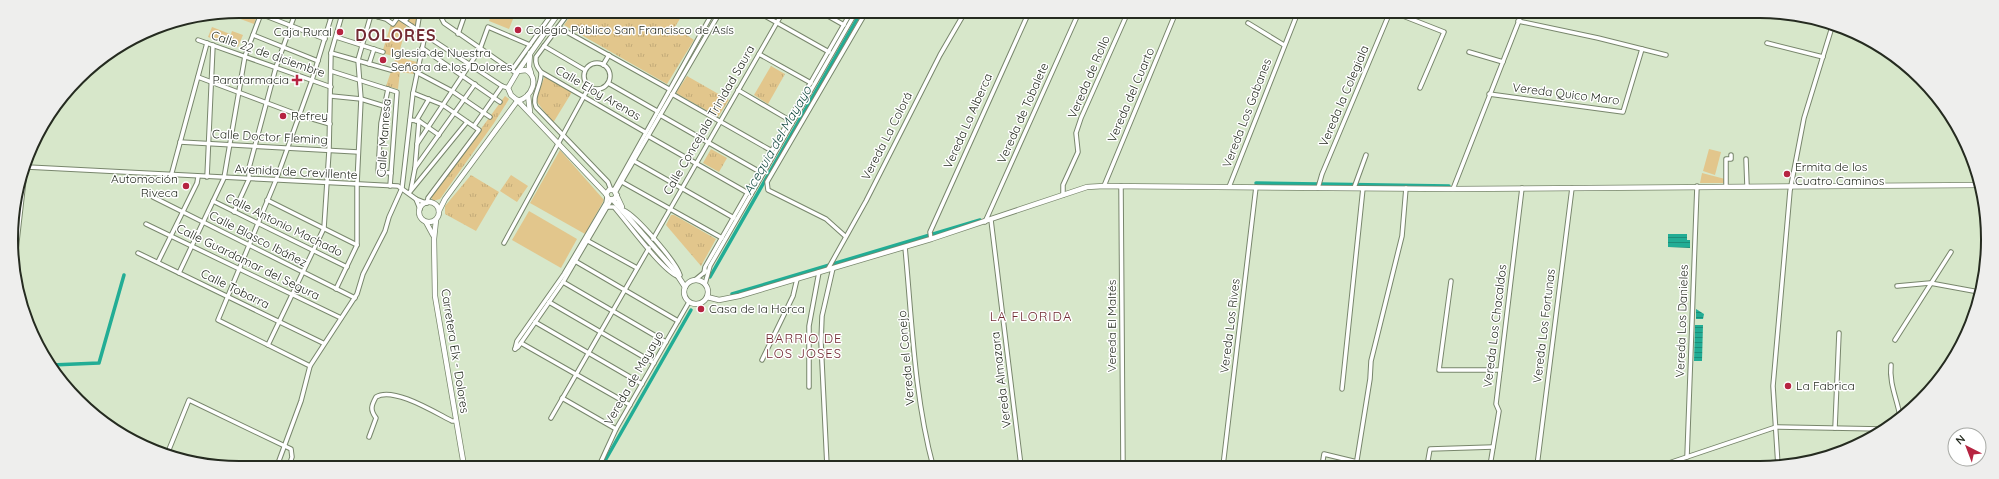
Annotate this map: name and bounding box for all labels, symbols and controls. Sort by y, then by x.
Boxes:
place label: Colegio Público San Francisco de Asís [526,22,734,37]
place label: Caja Rural [274,24,332,39]
district label: DOLORES [355,25,437,45]
marker: Colegio Público San Francisco de Asís [513,25,523,35]
street label: Calle 22 de diciembre [209,27,327,80]
marker: Caja Rural [335,27,345,37]
street label: Vereda de Rollo [1064,33,1113,121]
street label: Calle Concejala Trinidad Saura [660,42,758,197]
street label: Vereda la Colegiala [1315,43,1372,149]
place label: Iglesia de Nuestra Señora de los Dolores [391,45,513,74]
street label: Vereda del Cuarto [1104,45,1157,144]
marker: Iglesia de Nuestra Señora de los Dolores [378,55,388,65]
street label: Vereda Los Gabanes [1219,56,1274,169]
street label: Vereda de Tobalete [994,60,1052,165]
street label: Calle Eloy Arenas [553,62,644,123]
street label: Vereda La Alberca [940,71,995,171]
place label: Parafarmacia [212,72,289,87]
marker: Parafarmacia [292,75,302,85]
street label: Vereda Quico Maro [1512,79,1620,108]
water label: Acequia del Mayayo [739,82,815,197]
street label: Vereda La Colorá [858,89,915,182]
street label: Calle Manresa [373,98,394,178]
place label: Refrey [291,108,328,123]
marker: Refrey [278,111,288,121]
street label: Calle Doctor Fleming [212,126,328,147]
place label: Ermita de los Cuatro Caminos [1795,159,1885,188]
street label: Avenida de Crevillente [234,161,358,182]
marker: Ermita de los Cuatro Caminos [1782,169,1792,179]
place label: Automoción Riveca [111,171,178,200]
marker: Automoción Riveca [181,181,191,191]
street label: Calle Antonio Machado [223,190,345,259]
street label: Calle Blasco Ibáñez [207,207,310,270]
street label: Calle Guardamar del Segura [174,220,322,303]
street label: Vereda Los Chacaldos [1479,263,1510,388]
street label: Vereda Los Danieles [1672,264,1691,378]
street label: Calle Tobarra [198,265,272,312]
street label: Vereda Los Fortunas [1529,267,1558,384]
street label: Vereda Los Rives [1216,277,1243,374]
street label: Vereda El Maltés [1104,279,1119,372]
street label: Carretera Elx - Dolores [438,288,473,415]
place label: Casa de la Horca [709,301,805,316]
marker: Casa de la Horca [696,304,706,314]
district label: LA FLORIDA [990,308,1072,324]
street label: Vereda el Conejo [894,310,917,406]
street label: Vereda de Mayayo [601,328,667,427]
district label: BARRIO DE LOS JOSES [766,330,842,361]
street label: Vereda Almazara [987,331,1014,429]
place label: La Fabrica [1796,378,1855,393]
marker: La Fabrica [1783,381,1793,391]
north arrow [1947,427,1987,467]
text: N [1953,432,1968,447]

